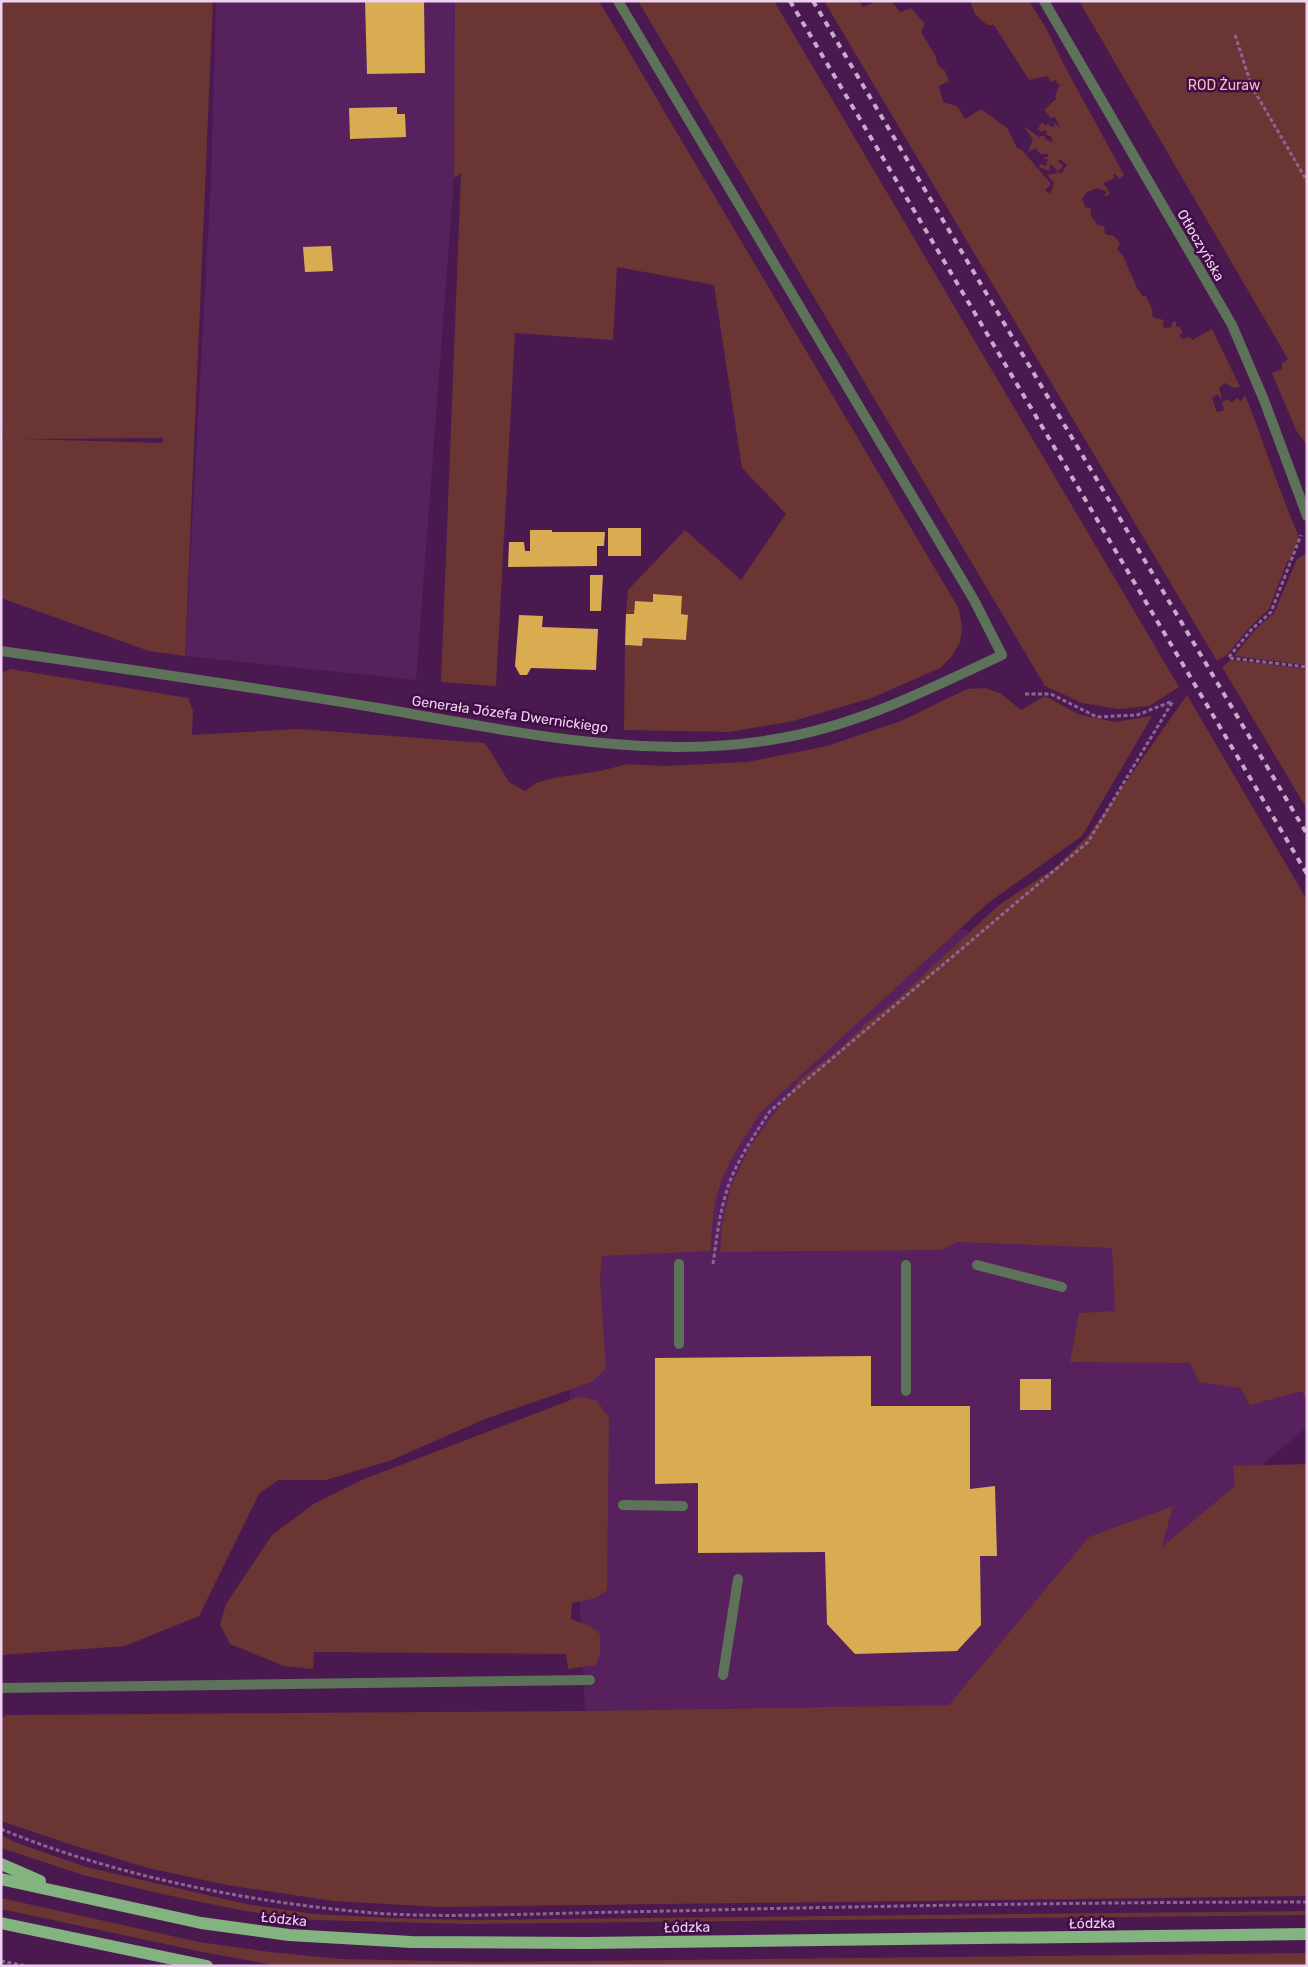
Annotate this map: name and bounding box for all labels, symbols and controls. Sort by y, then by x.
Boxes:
park label: ROD Żuraw [1188,77,1260,94]
street label: Otłoczyńska [1173,206,1228,284]
street label: Generała Józefa Dwernickiego [411,692,609,737]
street label: Łódzka [260,1909,308,1930]
street label: Łódzka [1069,1915,1115,1932]
street label: Łódzka [664,1919,710,1936]

